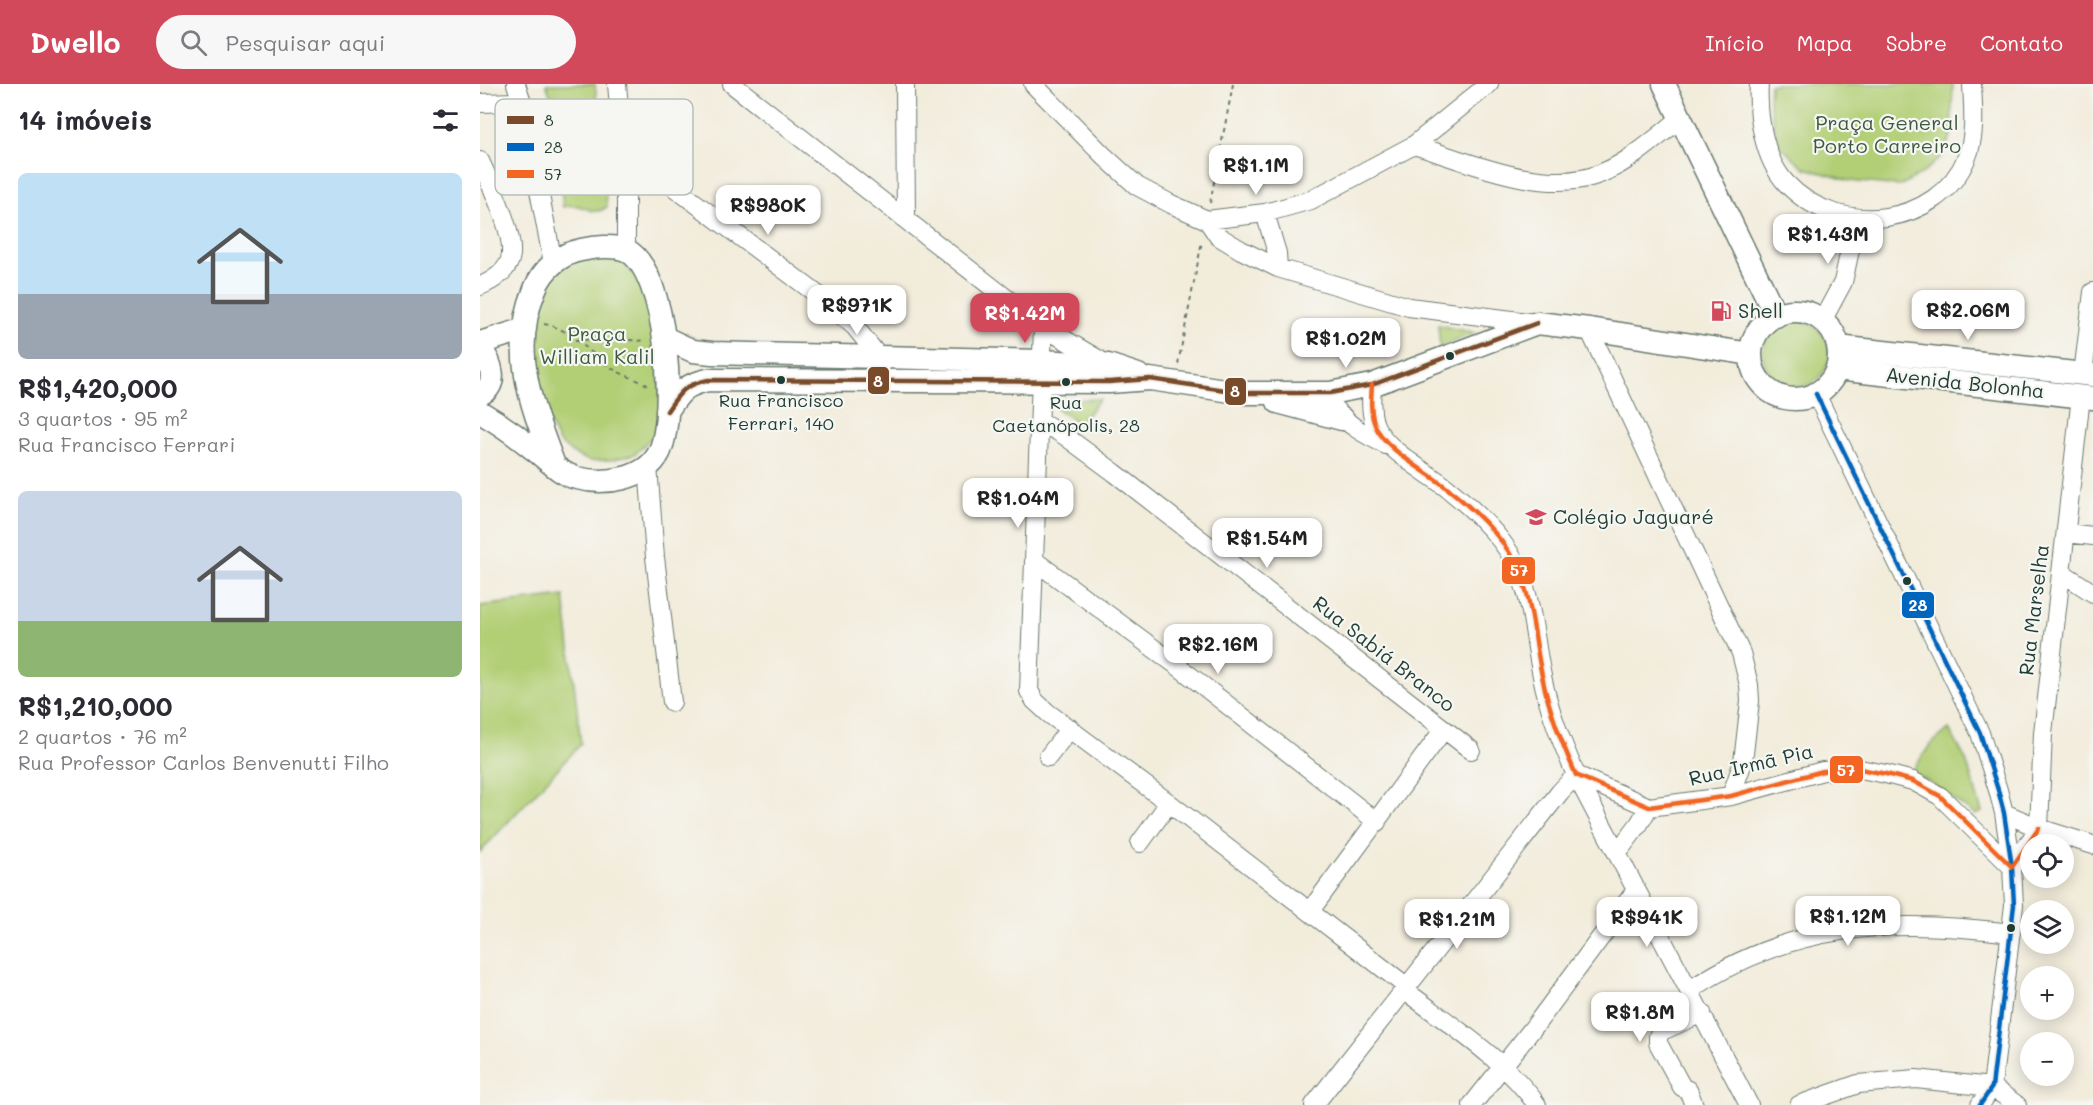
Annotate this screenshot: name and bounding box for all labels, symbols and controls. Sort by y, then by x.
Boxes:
search box [156,15,576,69]
text: Dwello [30,24,120,60]
icon: search [177,26,210,59]
text: Pesquisar aqui [225,28,385,57]
text: Início [1705,29,1764,56]
text: Mapa [1797,29,1853,56]
text: Sobre [1886,29,1947,56]
text: Contato [1980,29,2063,56]
legend [495,99,693,195]
text: 14 imóveis [18,103,152,137]
icon: filters [429,104,462,137]
text: 8 [544,109,554,130]
park label: Praça General Porto Carreiro [1813,109,1961,158]
text: 28 [544,136,563,157]
pin: R$1.1M [1207,145,1305,196]
text: R$1.1M [1223,151,1289,177]
text: 57 [544,163,562,184]
pin: R$980K [719,185,817,236]
text: R$980K [730,191,806,217]
icon: home [186,212,294,320]
pin: R$1.43M [1773,214,1883,265]
text: R$1.43M [1787,220,1869,246]
pin: R$971K [808,285,906,336]
pin: R$2.06M [1913,290,2023,341]
text: R$971K [821,291,893,317]
pin: R$1.42M [970,293,1080,344]
text: R$2.06M [1926,296,2010,322]
place label: Shell [1738,297,1783,323]
text: R$1.42M [984,299,1066,325]
fuel station icon: Shell [1709,299,1733,323]
pin: R$1.02M [1291,318,1401,369]
park label: Praça William Kalil [539,320,655,369]
text: R$1.02M [1305,324,1387,350]
unlabelled marker [1444,350,1456,362]
street label: Avenida Bolonha [1884,361,2046,403]
line badge: 8 [867,366,890,395]
text: 8 [873,370,883,391]
text: R$1,420,000 [18,371,177,405]
marker: Rua Francisco Ferrari, 140 [775,374,787,386]
marker: Rua Caetanópolis, 28 [1060,376,1072,388]
line badge: 8 [1224,377,1247,406]
text: 8 [1230,380,1240,401]
place label: Rua Francisco Ferrari, 140 [719,388,844,435]
place label: Rua Caetanópolis, 28 [992,390,1140,437]
text: 3 quartos · 95 m² [18,405,188,431]
text: Rua Francisco Ferrari [18,431,235,457]
pin: R$1.04M [963,478,1073,529]
text: R$1.04M [977,484,1059,510]
place label: Colégio Jaguaré [1553,503,1714,529]
school or university icon: Colégio Jaguaré [1524,505,1548,529]
pin: R$1.54M [1212,518,1322,569]
text: R$1.54M [1226,524,1308,550]
icon: home [186,530,294,638]
street label: Rua Marselha [2012,543,2054,677]
line badge: 57 [1501,556,1536,585]
text: 57 [1510,559,1528,580]
unlabelled marker [1901,575,1913,587]
street label: Rua Sabiá Branco [1308,590,1461,717]
line badge: 28 [1901,591,1935,619]
text: 28 [1909,594,1928,615]
pin: R$2.16M [1163,624,1273,675]
text: R$2.16M [1178,630,1258,656]
text: R$1,210,000 [18,689,172,723]
text: 2 quartos · 76 m² [18,723,187,749]
street label: Rua Irmã Pia [1686,737,1816,791]
text: Rua Professor Carlos Benvenutti Filho [18,749,389,775]
line badge: 57 [1829,755,1864,784]
text: 57 [1837,759,1855,780]
map controls [2020,834,2074,1086]
button: locate [2020,834,2074,888]
pin: R$1.12M [1793,896,1903,947]
pin: R$941K [1598,897,1696,948]
pin: R$1.21M [1402,899,1512,950]
button: layers [2020,900,2074,954]
text: R$1.12M [1809,902,1887,928]
text: R$941K [1611,903,1683,929]
text: R$1.21M [1418,905,1496,931]
unlabelled marker [2005,922,2017,934]
button: + [2020,966,2074,1020]
pin: R$1.8M [1591,992,1689,1043]
text: R$1.8M [1605,998,1675,1024]
button: − [2020,1032,2074,1086]

